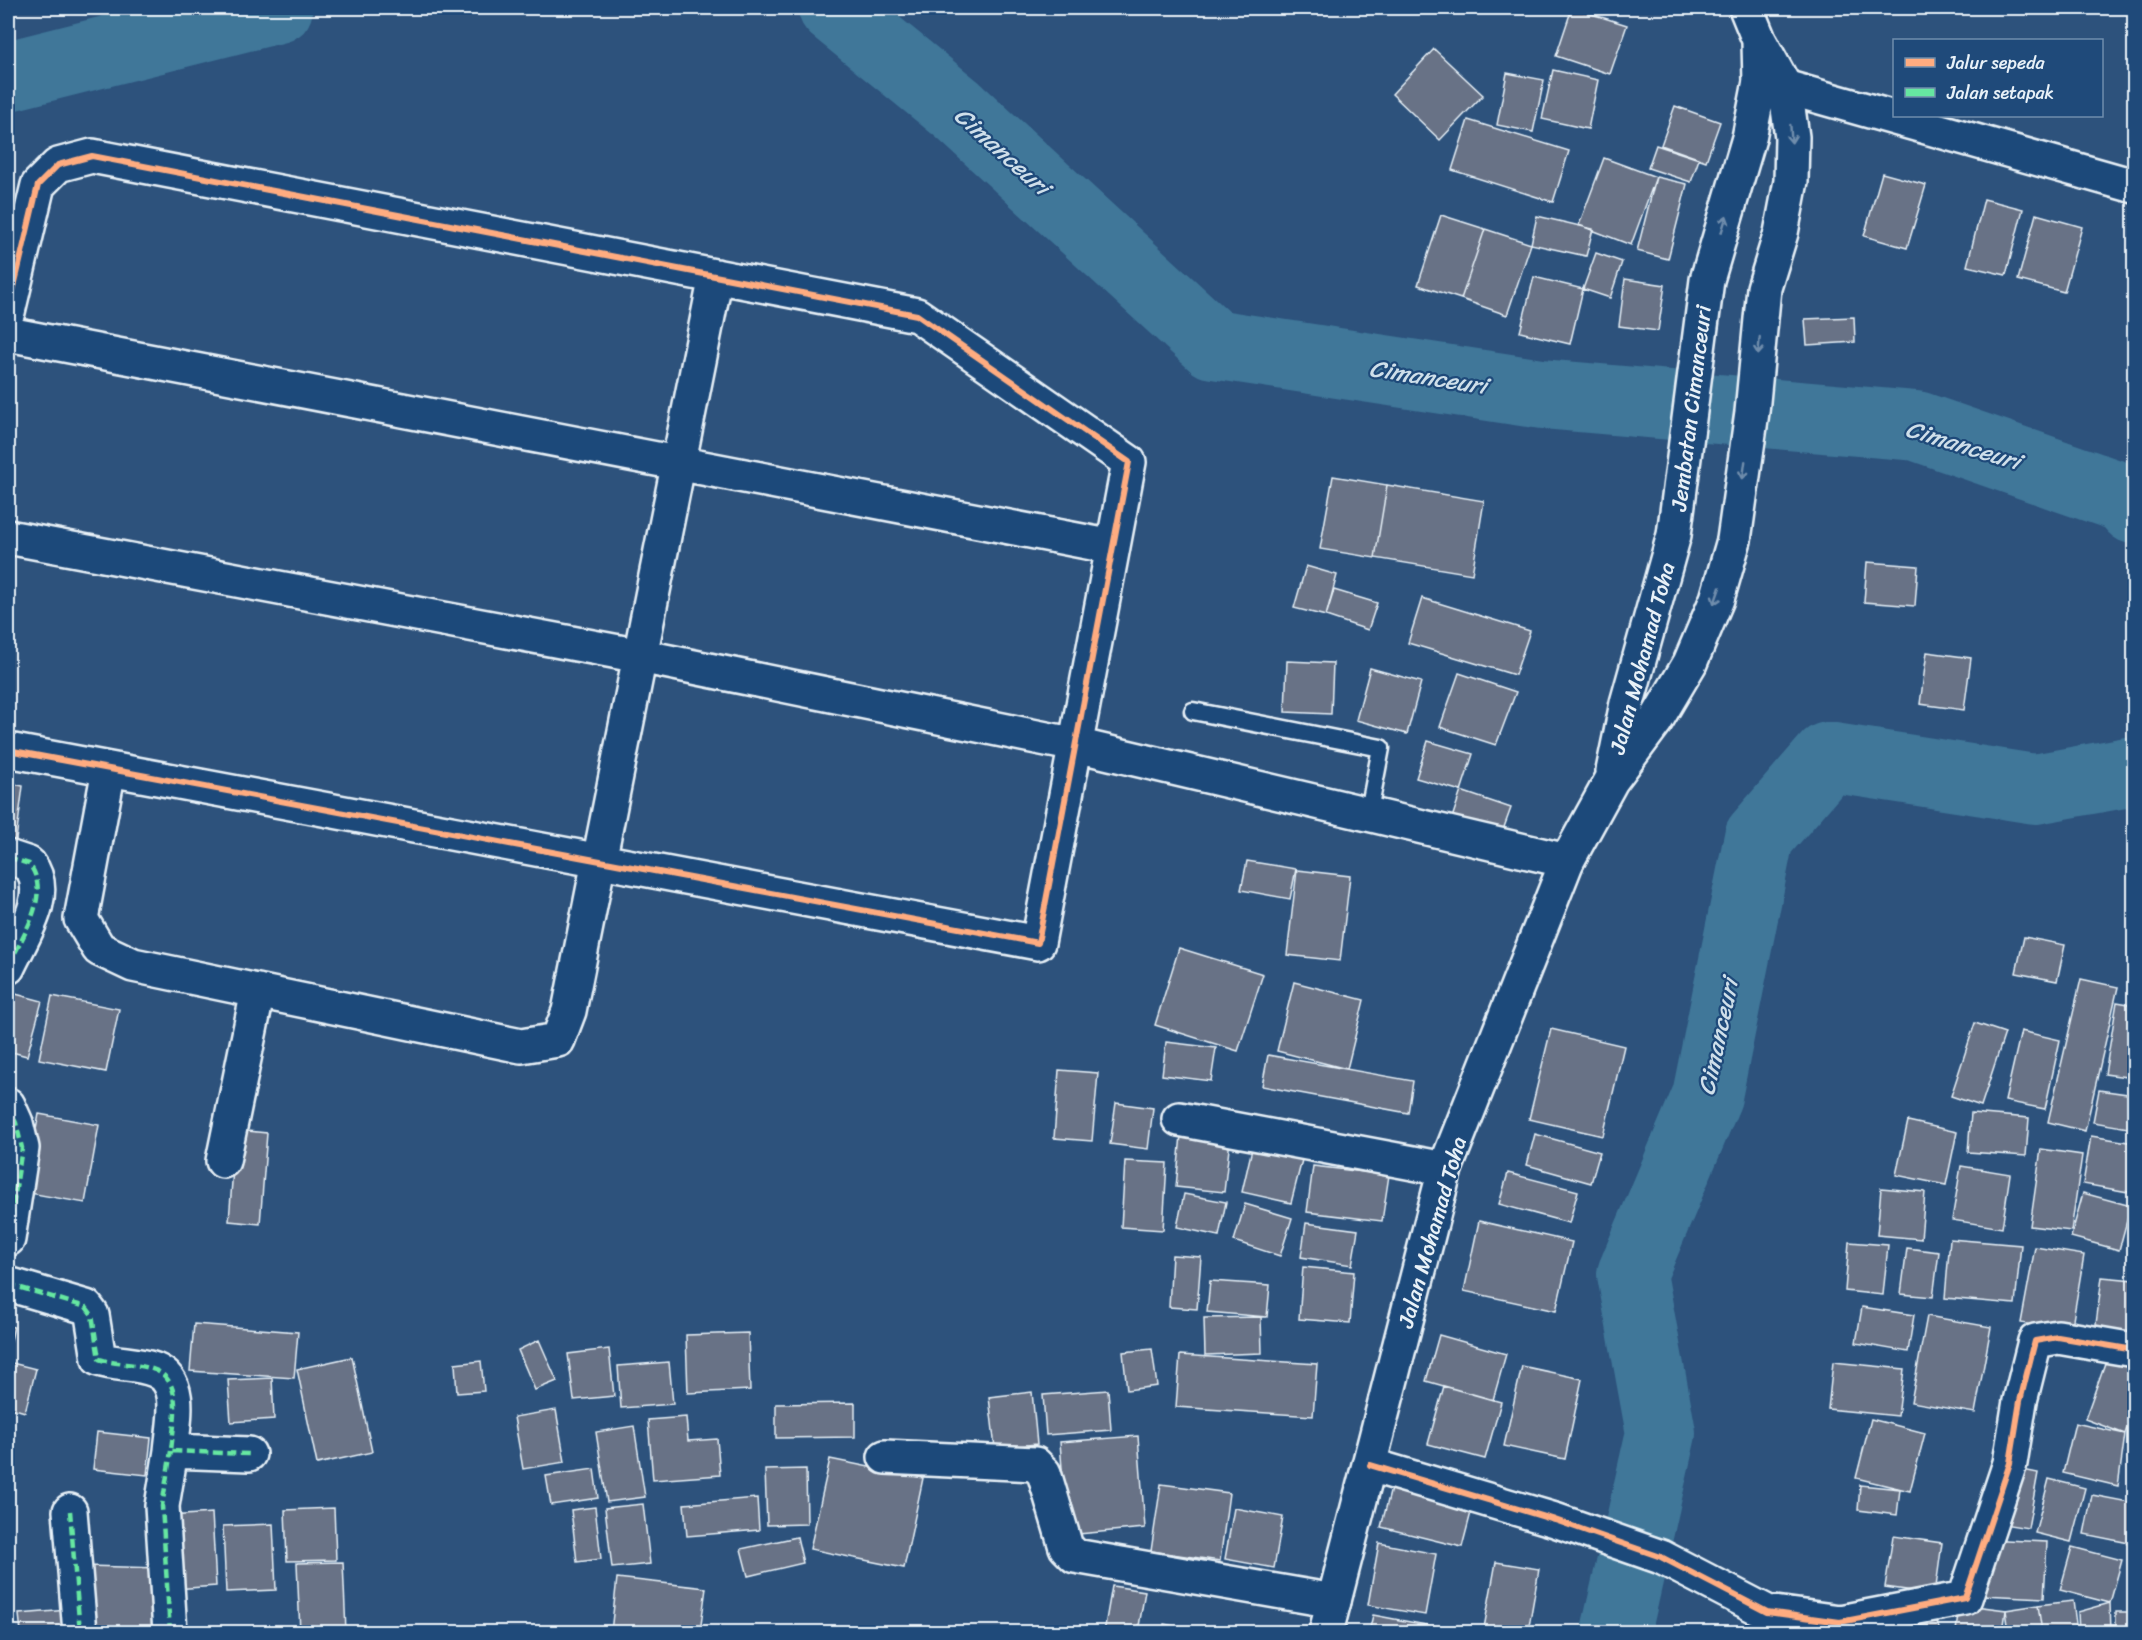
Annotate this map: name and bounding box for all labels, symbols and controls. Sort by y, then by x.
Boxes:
legend [1893,39,2103,117]
text: Jalur sepeda [1946,47,2046,79]
text: Jalan setapak [1946,77,2054,109]
water label: Cimanceuri [944,96,1063,209]
one-way arrow [1786,123,1797,143]
one-way arrow [1719,215,1730,234]
street label: Jembatan Cimanceuri [1659,302,1723,514]
one-way arrow [1753,336,1764,356]
water label: Cimanceuri [1366,347,1494,408]
water label: Cimanceuri [1900,408,2030,484]
one-way arrow [1738,460,1749,479]
street label: Jalan Mohamad Toha [1597,558,1686,759]
one-way arrow [1711,586,1722,605]
water label: Cimanceuri [1685,971,1752,1099]
street label: Jalan Mohamad Toha [1386,1132,1478,1333]

